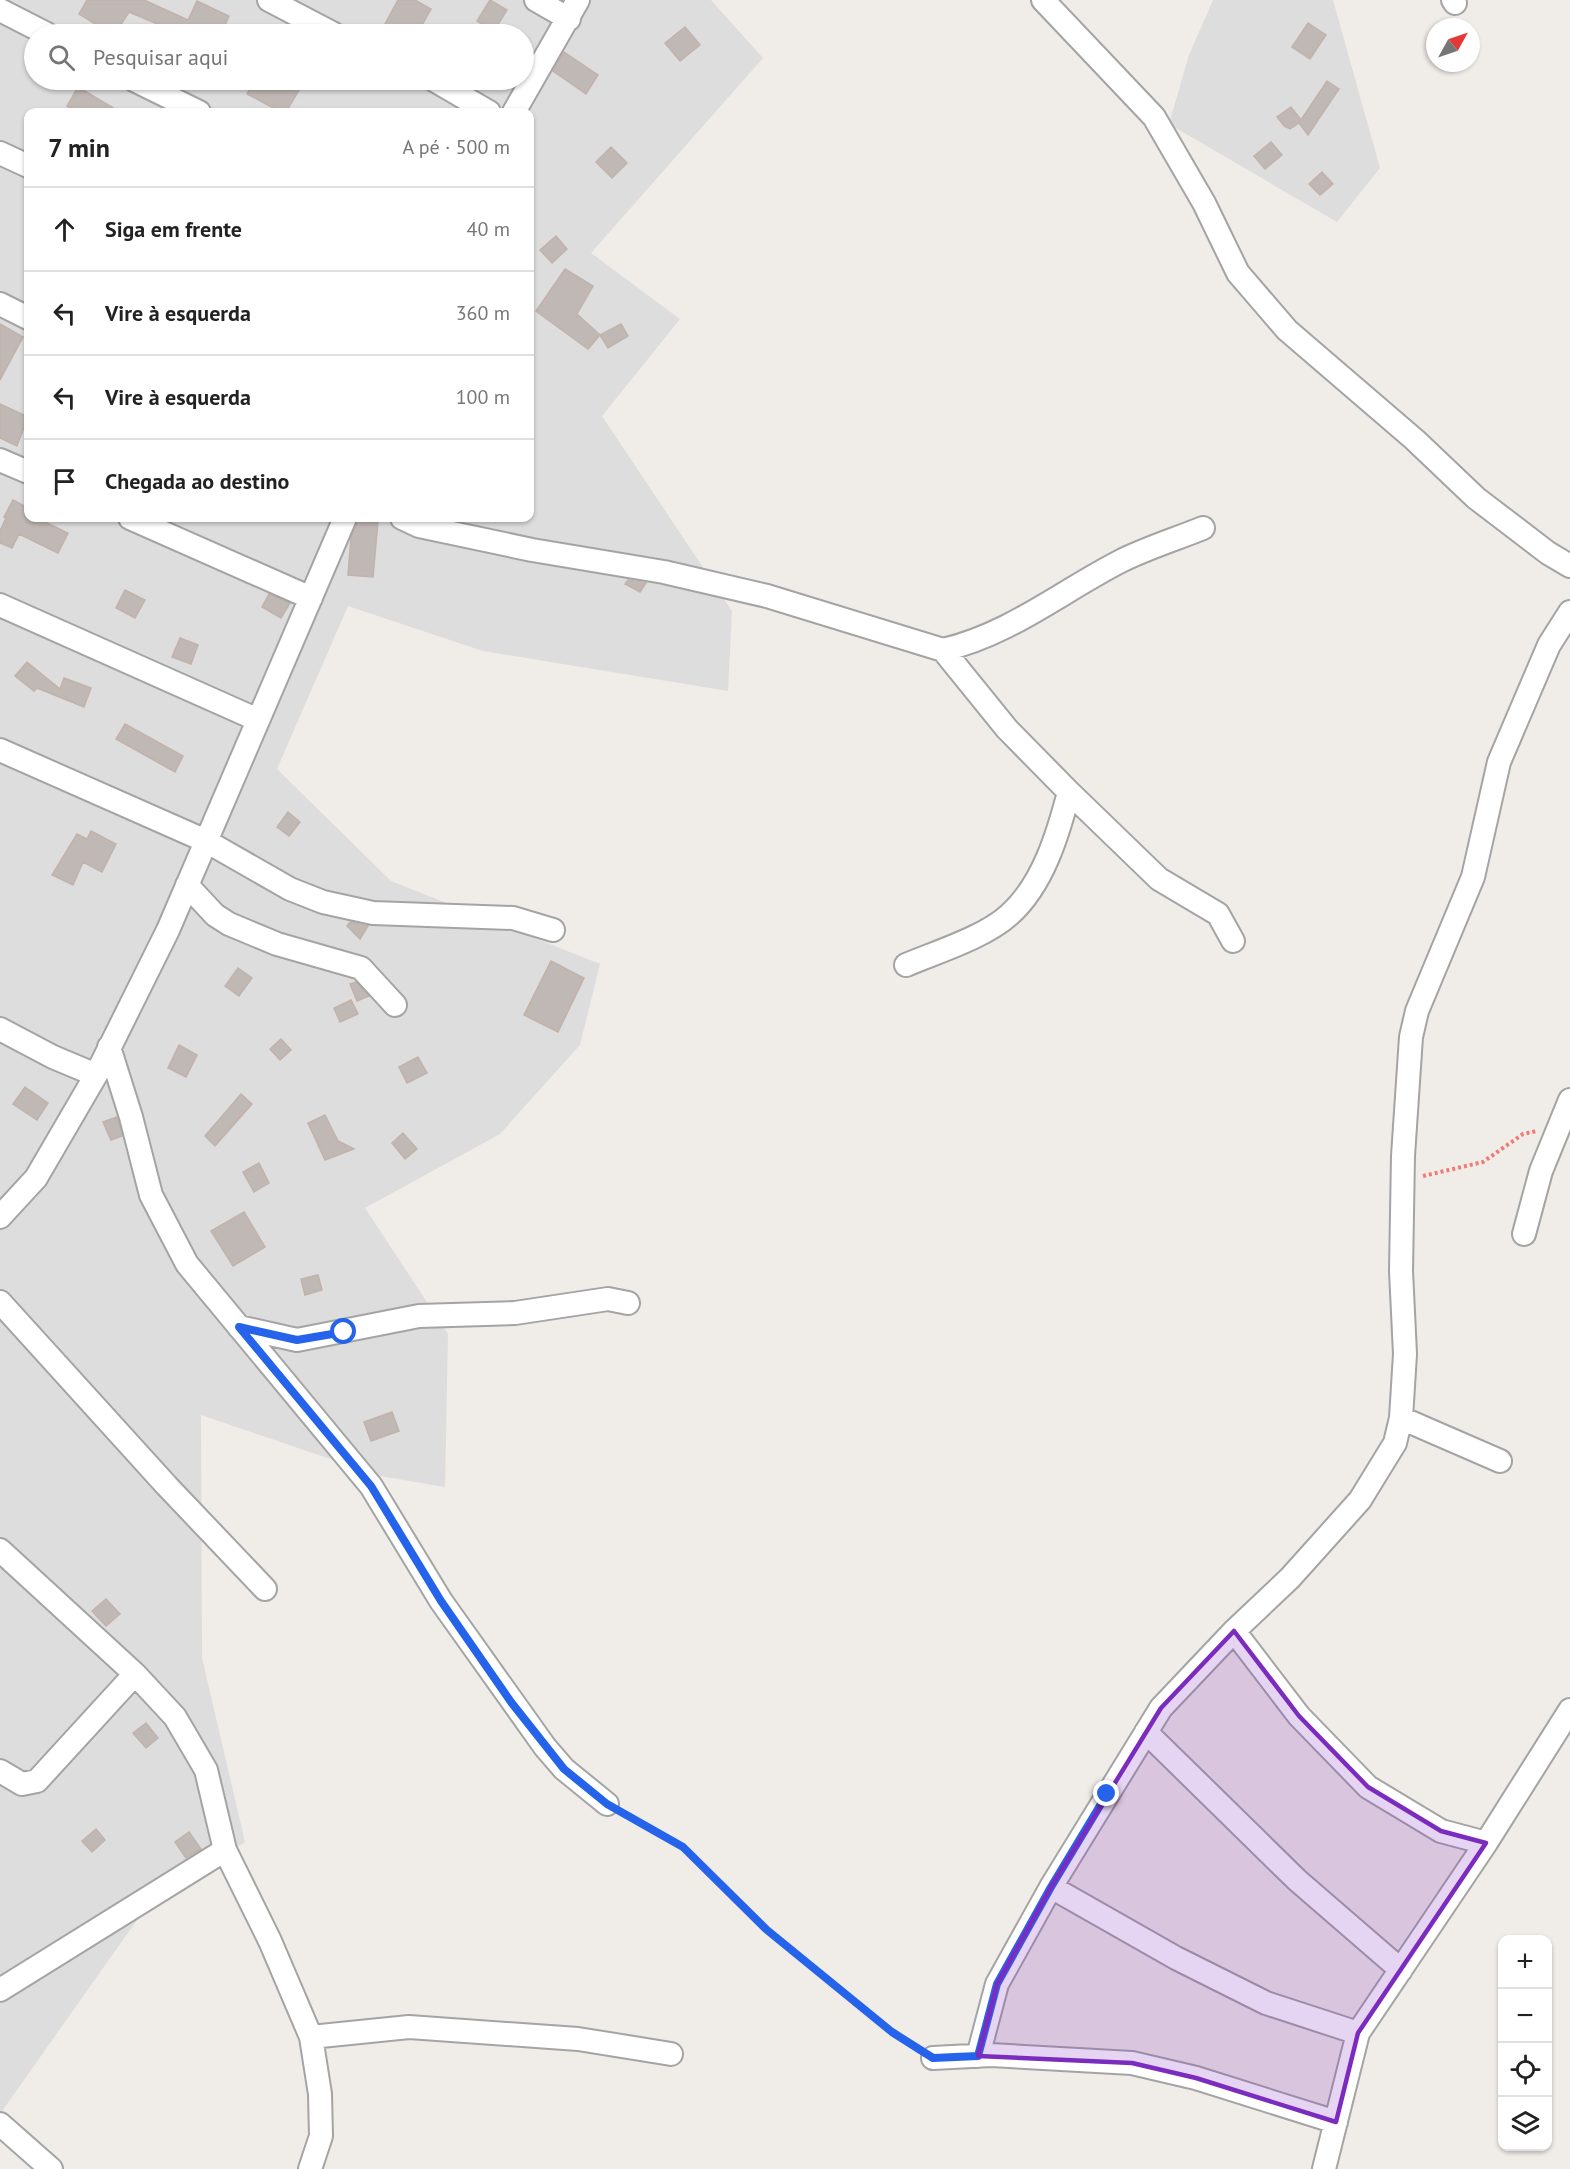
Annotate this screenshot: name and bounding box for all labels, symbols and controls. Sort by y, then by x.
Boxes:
north arrow [1426,18,1480,72]
search box [24,24,534,90]
icon: search [45,41,78,74]
text: Pesquisar aqui [93,43,229,71]
text: 7 min [48,131,110,164]
text: A pé · 500 m [403,134,510,160]
icon: ahead [48,213,81,246]
text: Siga em frente [105,215,242,243]
text: 40 m [467,216,510,242]
icon: left [48,297,81,330]
text: Vire à esquerda [105,299,251,327]
text: 360 m [456,300,510,326]
icon: left [48,381,81,414]
text: Vire à esquerda [105,383,251,411]
text: 100 m [456,384,510,410]
icon: arrive [48,465,81,498]
text: Chegada ao destino [105,467,289,495]
route start [330,1318,356,1344]
route end [1093,1780,1119,1806]
map controls [1498,1935,1552,2151]
button: + [1498,1935,1552,1989]
button: − [1498,1989,1552,2043]
button: locate [1498,2043,1552,2097]
button: layers [1498,2097,1552,2151]

